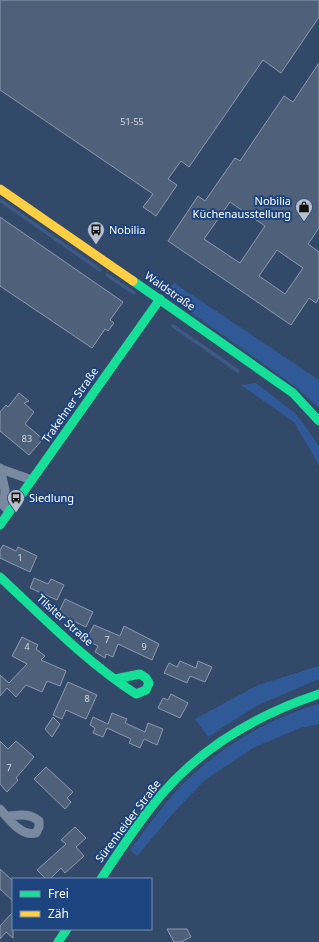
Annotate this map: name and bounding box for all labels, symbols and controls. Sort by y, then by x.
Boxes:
house number: 51-55 [120,115,144,128]
place label: Nobilia Küchenausstellung [193,193,291,221]
shop icon: Nobilia Küchenausstellung [294,197,314,222]
bus stop icon: Nobilia [86,220,106,245]
place label: Nobilia [109,222,145,237]
street label: Waldstraße [142,268,199,314]
street label: Trakehner Straße [38,364,101,445]
house number: 83 [22,432,32,445]
bus stop icon: Siedlung [6,488,26,513]
place label: Siedlung [29,490,74,505]
house number: 1 [17,551,23,564]
street label: Tilsiter Straße [34,590,97,649]
house number: 7 [104,633,110,646]
house number: 4 [24,640,30,653]
house number: 9 [141,640,147,653]
house number: 8 [84,692,90,705]
house number: 7 [6,761,12,774]
street label: Sürenheider Straße [92,776,164,865]
legend [12,878,152,930]
text: Frei [48,885,69,902]
text: Zäh [48,905,69,922]

